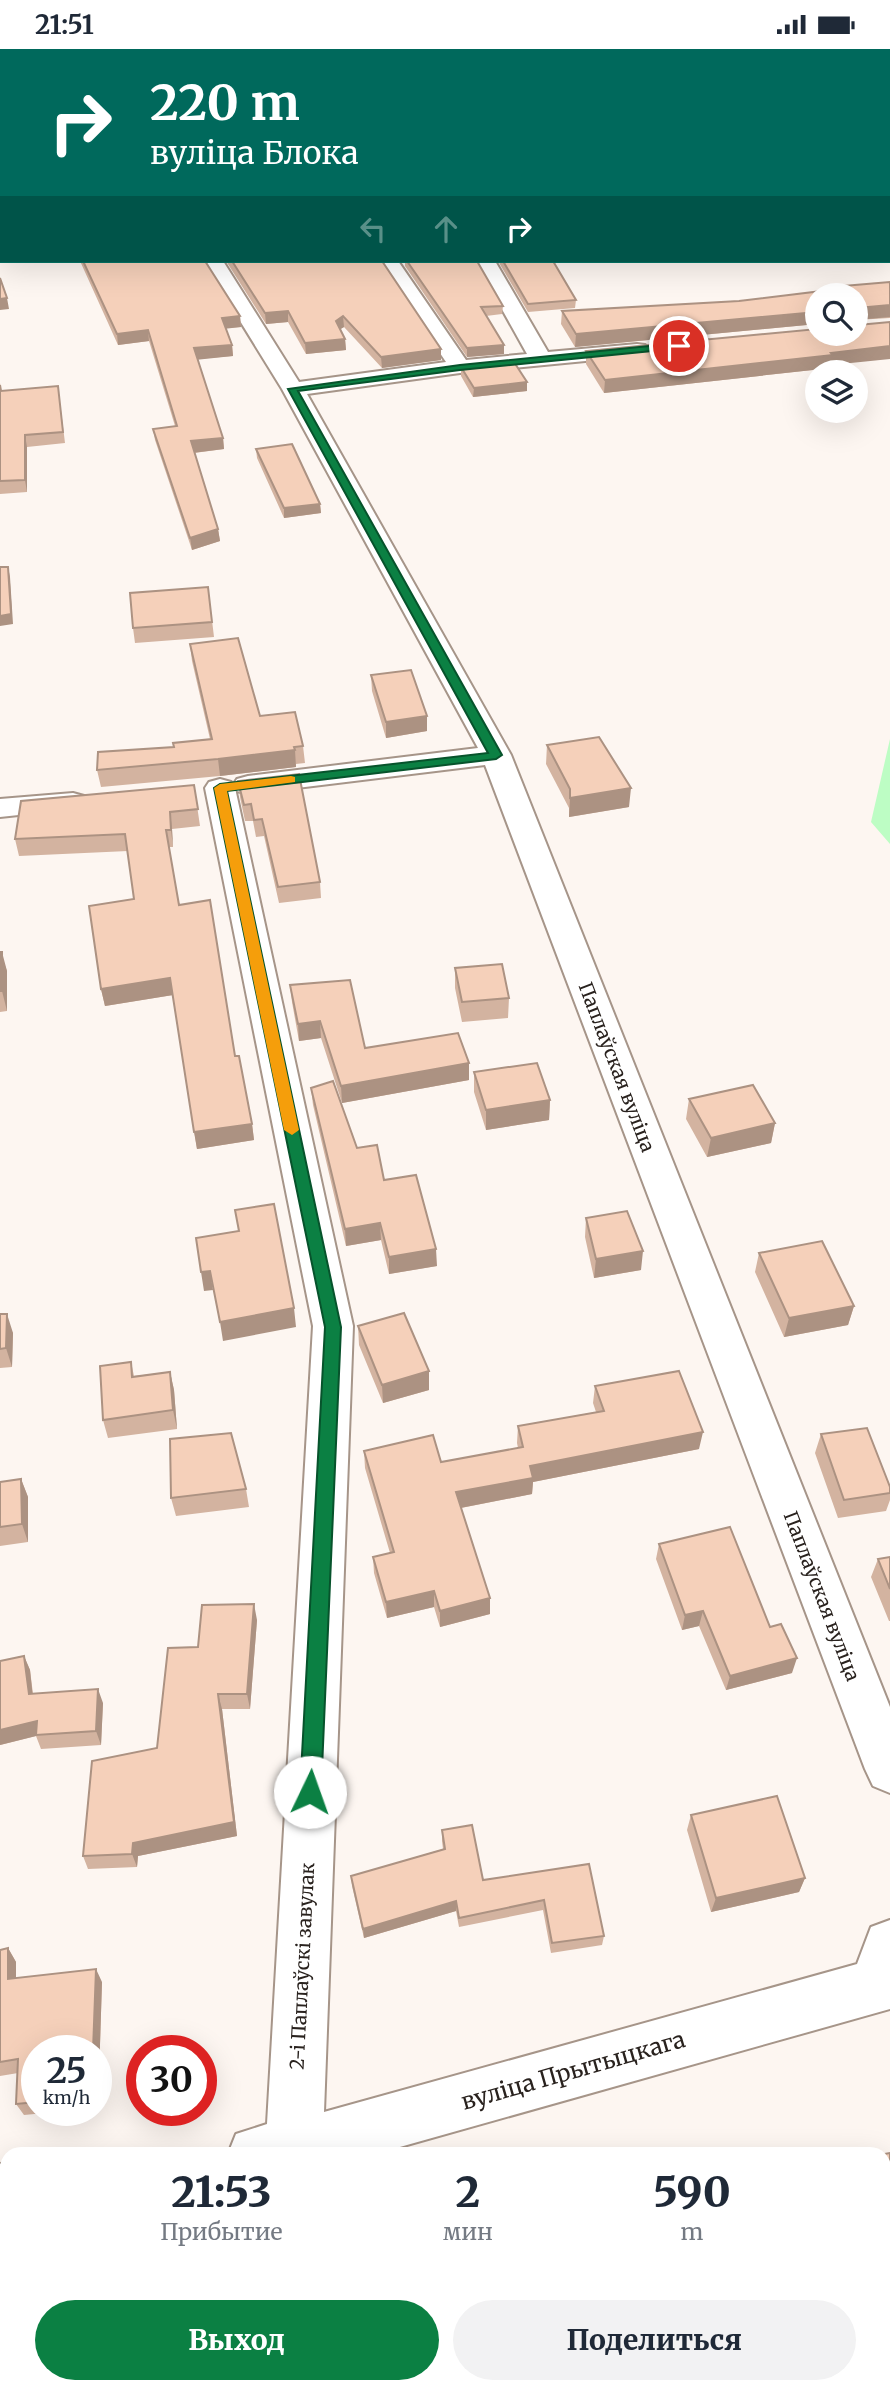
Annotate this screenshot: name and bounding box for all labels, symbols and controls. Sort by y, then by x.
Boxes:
text: 21:51 [35,8,94,41]
text: 220 m [150,72,300,133]
icon: right [35,77,126,168]
text: вуліца Блока [150,133,359,173]
icon: left [354,210,392,248]
icon: ahead [427,210,465,248]
icon: right [500,210,538,248]
map controls [805,283,868,423]
button: search [805,283,868,346]
pin [649,316,709,376]
icon: arrive [660,327,698,365]
button: layers [805,360,868,423]
street label: Паплаўская вуліца [574,979,660,1155]
street label: Паплаўская вуліца [779,1508,865,1684]
position arrow [273,1755,347,1829]
street label: 2-і Паплаўскі завулак [285,1862,319,2070]
street label: вуліца Прытыцкага [458,2024,688,2116]
speed limit sign: 30 [126,2035,217,2126]
text: 25 [46,2049,87,2093]
text: km/h [43,2086,90,2109]
text: 21:53 [171,2166,272,2218]
text: 2 [456,2166,480,2218]
text: 590 [653,2166,731,2218]
text: Прибытие [160,2217,282,2246]
text: мин [443,2217,493,2246]
text: m [681,2217,703,2246]
button: Выход [35,2300,439,2380]
button: Поделиться [453,2300,856,2380]

